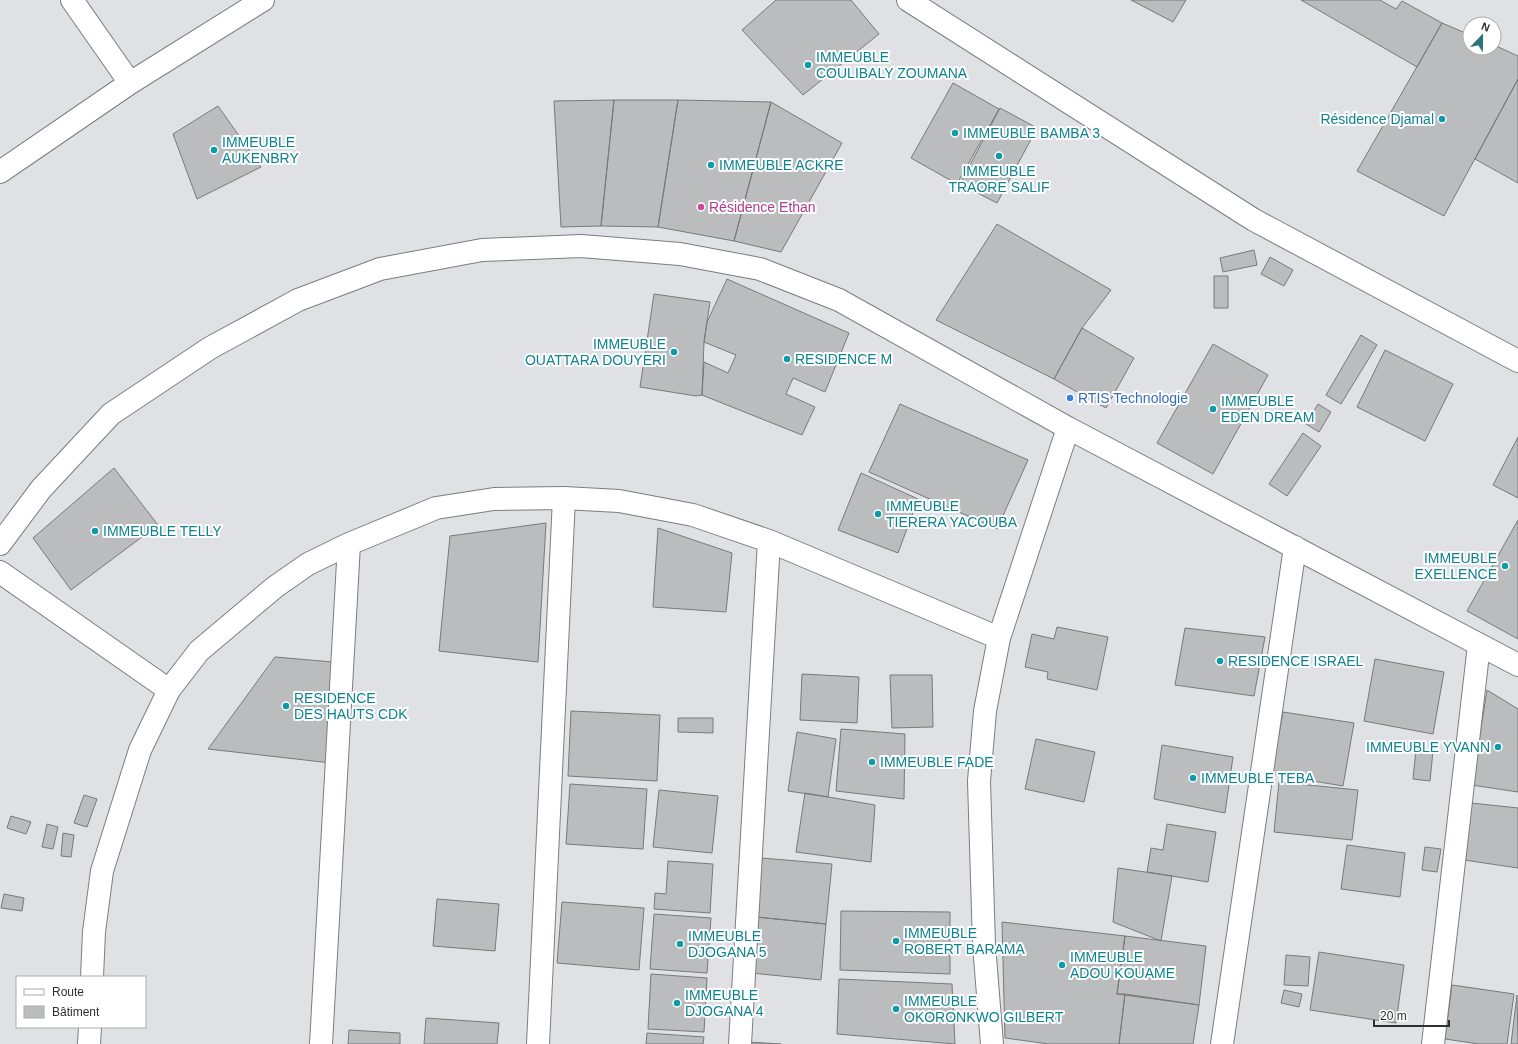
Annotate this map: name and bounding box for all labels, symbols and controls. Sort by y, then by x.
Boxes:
north arrow [1462,16,1502,56]
text: N [1480,20,1492,34]
place label: IMMEUBLE COULIBALY ZOUMANA [816,49,968,81]
marker: IMMEUBLE COULIBALY ZOUMANA [803,60,813,70]
place label: Résidence Djamal [1320,111,1434,127]
marker: Résidence Djamal [1437,114,1447,124]
place label: IMMEUBLE BAMBA 3 [963,125,1100,141]
marker: IMMEUBLE BAMBA 3 [950,128,960,138]
place label: IMMEUBLE AUKENBRY [222,134,299,166]
marker: IMMEUBLE AUKENBRY [209,145,219,155]
marker: IMMEUBLE TRAORE SALIF [994,151,1004,161]
place label: IMMEUBLE ACKRE [719,157,843,173]
marker: IMMEUBLE ACKRE [706,160,716,170]
place label: IMMEUBLE TRAORE SALIF [948,163,1050,195]
place label: Résidence Ethan [709,199,816,215]
marker: Résidence Ethan [696,202,706,212]
place label: IMMEUBLE OUATTARA DOUYERI [525,336,666,368]
marker: IMMEUBLE OUATTARA DOUYERI [669,347,679,357]
place label: RESIDENCE M [795,351,892,367]
marker: RESIDENCE M [782,354,792,364]
place label: RTIS Technologie [1078,390,1188,406]
marker: RTIS Technologie [1065,393,1075,403]
place label: IMMEUBLE EDEN DREAM [1221,393,1314,425]
marker: IMMEUBLE EDEN DREAM [1208,404,1218,414]
place label: IMMEUBLE TIERERA YACOUBA [886,498,1018,530]
marker: IMMEUBLE TIERERA YACOUBA [873,509,883,519]
place label: IMMEUBLE TELLY [103,523,222,539]
marker: IMMEUBLE TELLY [90,526,100,536]
place label: IMMEUBLE EXELLENCE [1415,550,1497,582]
marker: IMMEUBLE EXELLENCE [1500,561,1510,571]
place label: RESIDENCE ISRAEL [1228,653,1364,669]
marker: RESIDENCE ISRAEL [1215,656,1225,666]
place label: RESIDENCE DES HAUTS CDK [294,690,408,722]
marker: RESIDENCE DES HAUTS CDK [281,701,291,711]
place label: IMMEUBLE YVANN [1366,739,1490,755]
marker: IMMEUBLE YVANN [1493,742,1503,752]
place label: IMMEUBLE FADE [880,754,994,770]
marker: IMMEUBLE FADE [867,757,877,767]
place label: IMMEUBLE TEBA [1201,770,1315,786]
marker: IMMEUBLE TEBA [1188,773,1198,783]
place label: IMMEUBLE ROBERT BARAMA [904,925,1026,957]
place label: IMMEUBLE DJOGANA 5 [688,928,767,960]
marker: IMMEUBLE ROBERT BARAMA [891,936,901,946]
marker: IMMEUBLE DJOGANA 5 [675,939,685,949]
place label: IMMEUBLE ADOU KOUAME [1070,949,1175,981]
marker: IMMEUBLE ADOU KOUAME [1057,960,1067,970]
legend [16,976,146,1028]
text: Route [52,985,84,999]
place label: IMMEUBLE DJOGANA 4 [685,987,764,1019]
place label: IMMEUBLE OKORONKWO GILBERT [904,993,1064,1025]
marker: IMMEUBLE DJOGANA 4 [672,998,682,1008]
scale bar [1374,1002,1449,1028]
marker: IMMEUBLE OKORONKWO GILBERT [891,1004,901,1014]
text: Bâtiment [52,1005,100,1019]
text: 20 m [1380,1009,1407,1023]

